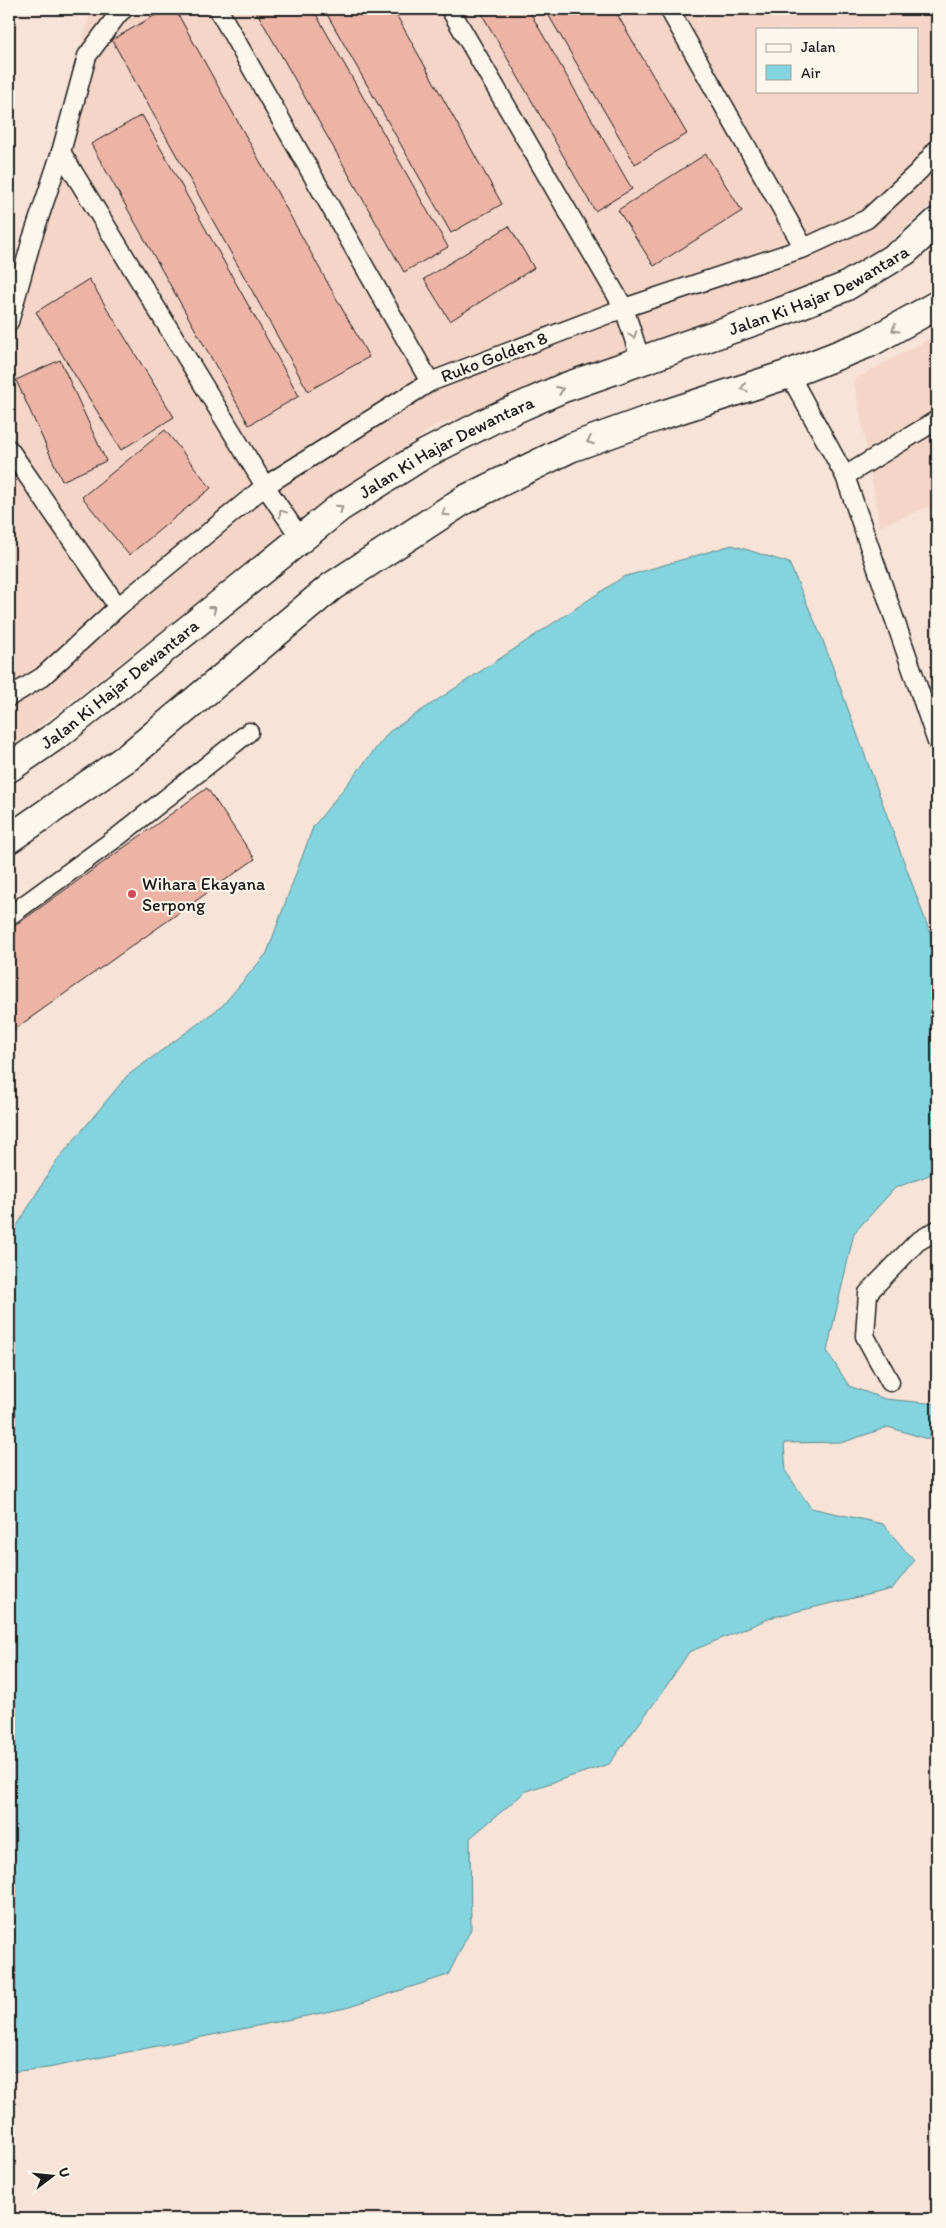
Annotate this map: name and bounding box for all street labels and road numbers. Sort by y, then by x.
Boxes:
street label: Jalan Ki Hajar Dewantara [726,240,913,340]
street label: Ruko Golden 8 [438,327,551,387]
street label: Jalan Ki Hajar Dewantara [355,391,538,504]
street label: Jalan Ki Hajar Dewantara [37,614,204,754]

